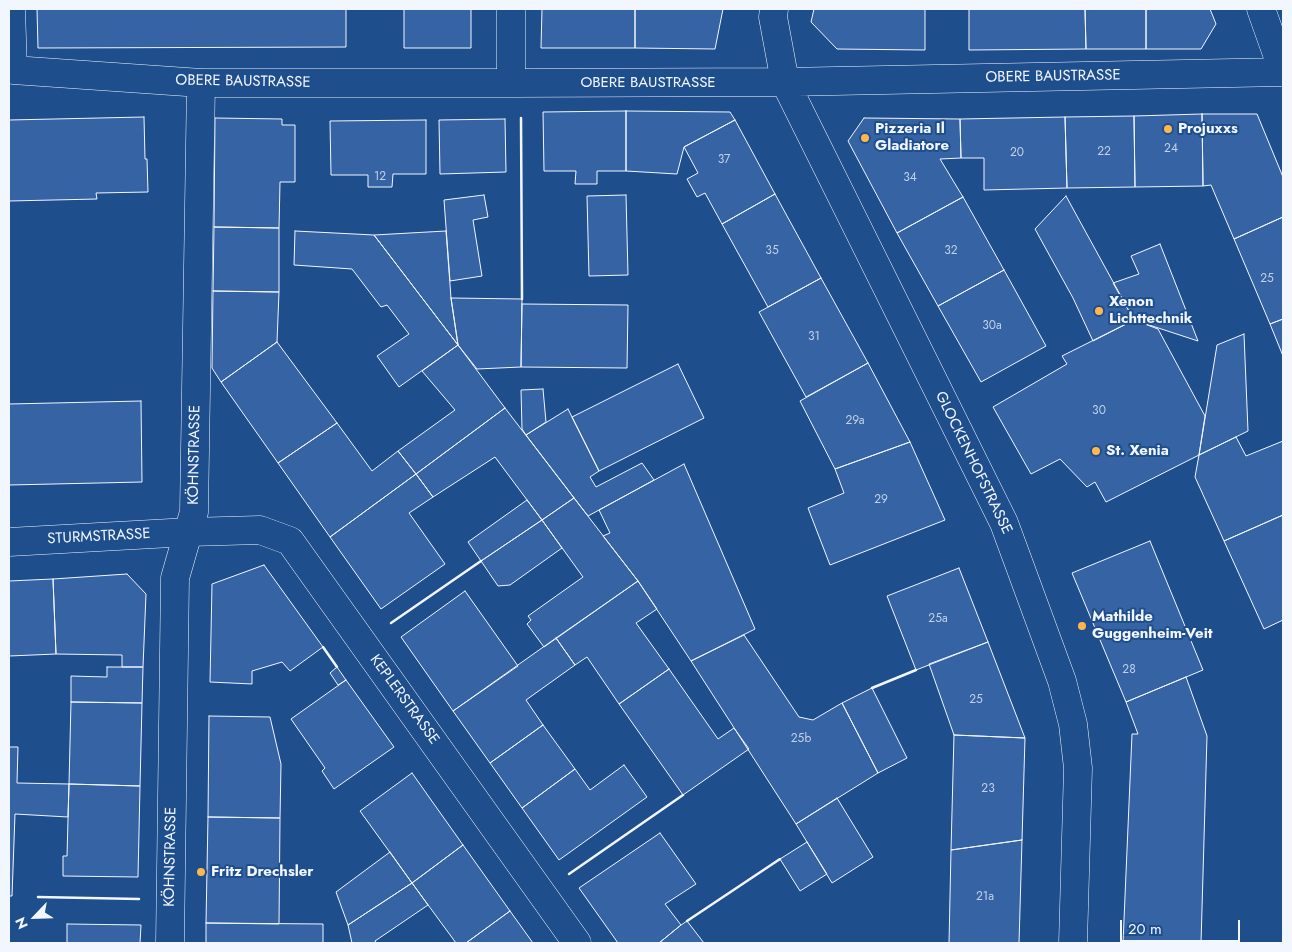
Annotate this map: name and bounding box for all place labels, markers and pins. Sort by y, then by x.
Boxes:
place label: Pizzeria Il Gladiatore [875,120,949,155]
place label: Projuxxs [1178,120,1238,138]
marker: Projuxxs [1162,123,1174,135]
marker: Pizzeria Il Gladiatore [859,132,871,144]
place label: Xenon Lichttechnik [1109,293,1193,328]
marker: Xenon Lichttechnik [1093,305,1105,317]
place label: St. Xenia [1106,442,1169,460]
marker: St. Xenia [1090,445,1102,457]
place label: Mathilde Guggenheim-Veit [1092,608,1213,643]
marker: Mathilde Guggenheim-Veit [1076,620,1088,632]
place label: Fritz Drechsler [211,863,314,881]
marker: Fritz Drechsler [195,866,207,878]

